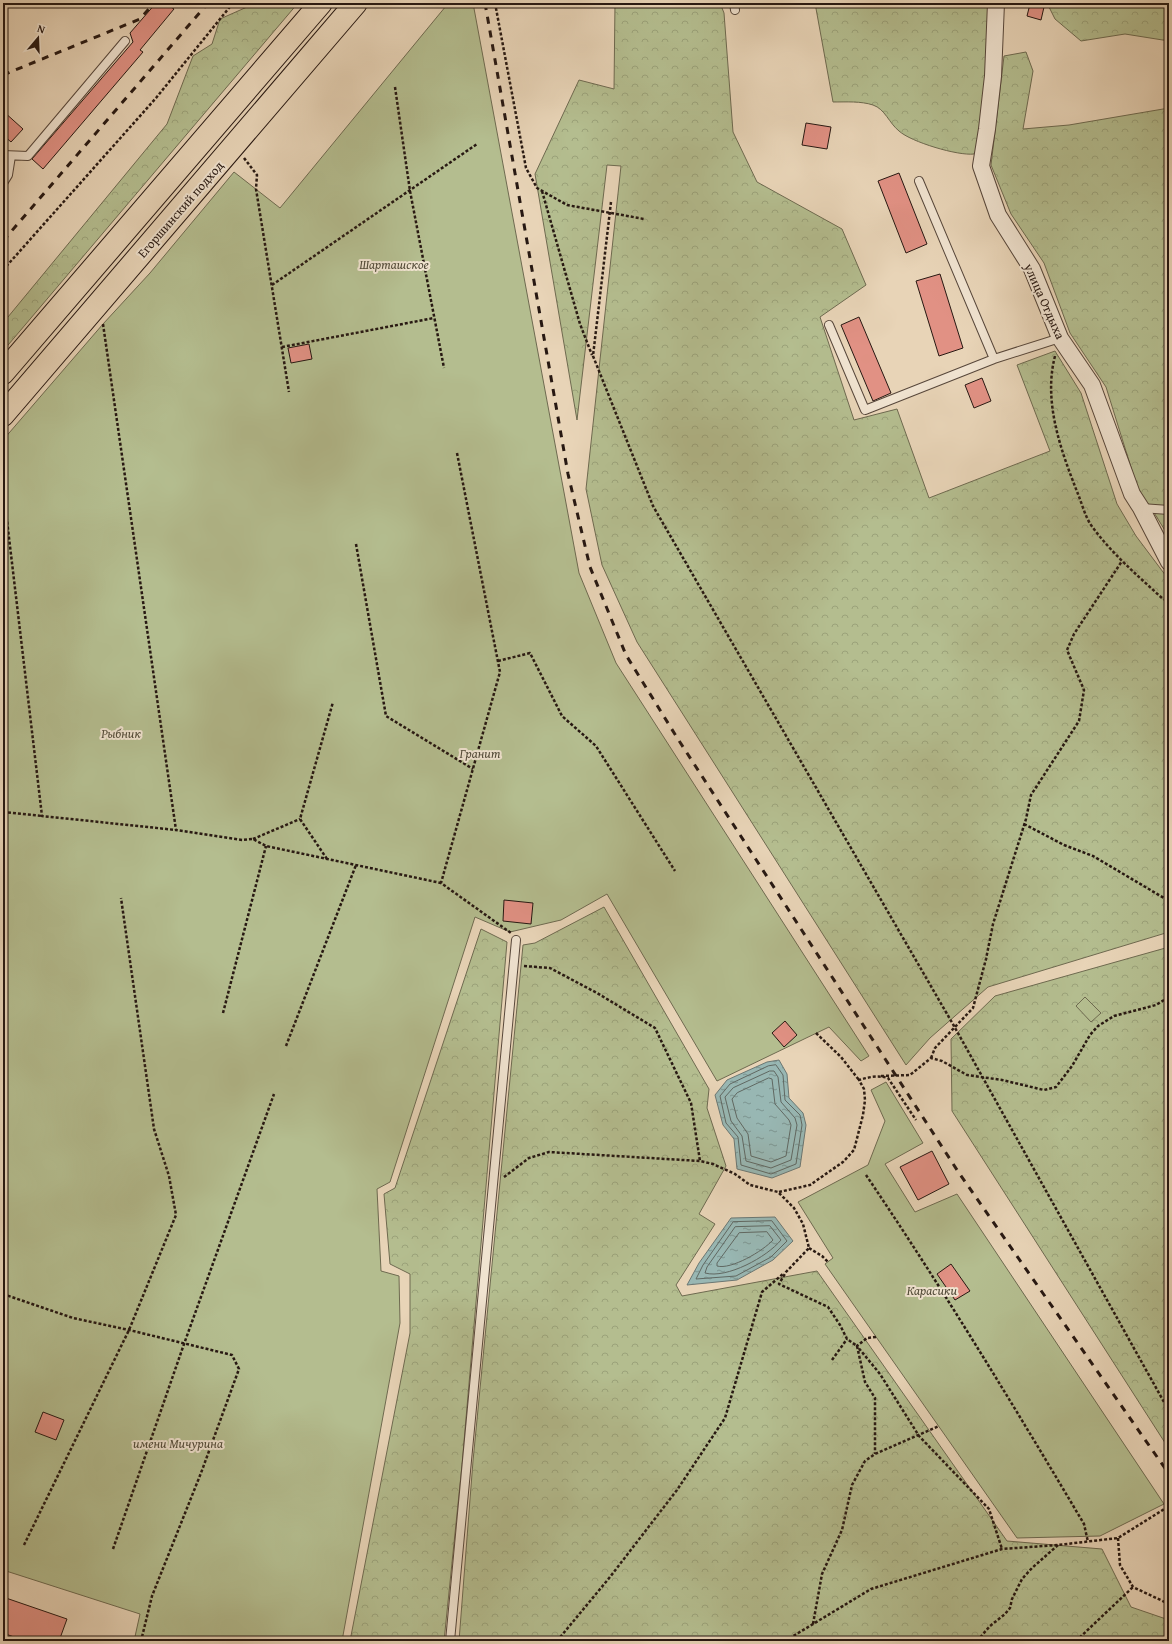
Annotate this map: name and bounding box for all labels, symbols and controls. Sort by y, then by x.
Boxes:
north arrow [18,18,58,58]
text: N [35,20,48,38]
street label: Егоршинский подход [133,157,228,262]
park label: Шарташское [359,255,429,274]
street label: улица Отдыха [1019,259,1070,343]
park label: Рыбник [100,724,141,743]
park label: Гранит [459,744,501,763]
park label: Карасики [907,1281,958,1300]
park label: имени Мичурина [133,1434,223,1453]

